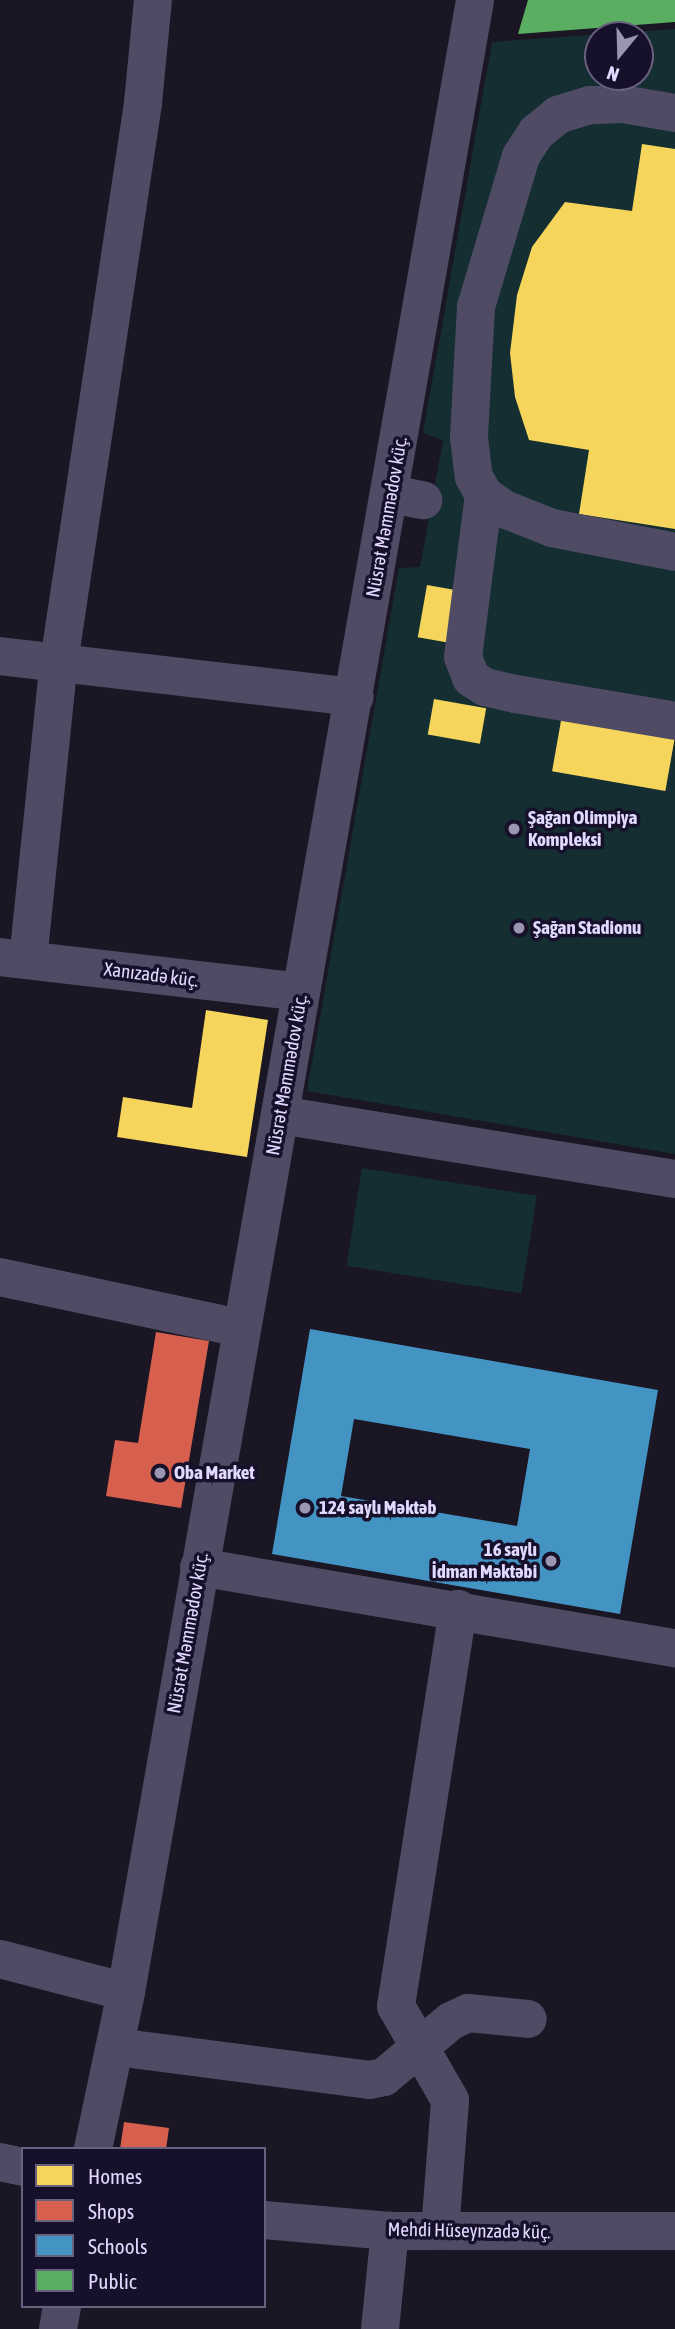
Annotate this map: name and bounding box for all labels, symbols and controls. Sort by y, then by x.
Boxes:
north arrow [584,21,654,91]
text: N [604,62,622,86]
street label: Nüsrət Məmmədov küç. [362,435,412,599]
place label: Şağan Olimpiya Kompleksi [528,807,637,851]
marker: Şağan Olimpiya Kompleksi [506,821,522,837]
place label: Şağan Stadionu [533,917,641,939]
marker: Şağan Stadionu [511,920,527,936]
street label: Xanızadə küç. [103,958,199,992]
street label: Nüsrət Məmmədov küç. [262,993,312,1157]
place label: Oba Market [174,1462,255,1484]
marker: Oba Market [152,1465,168,1481]
place label: 124 saylı Məktəb [319,1497,436,1519]
marker: 124 saylı Məktəb [297,1500,313,1516]
place label: 16 saylı İdman Məktəbi [432,1539,537,1583]
street label: Nüsrət Məmmədov küç. [163,1551,213,1715]
marker: 16 saylı İdman Məktəbi [543,1553,559,1569]
legend [21,2147,266,2308]
text: Homes [88,2164,142,2188]
text: Shops [88,2199,134,2223]
street label: Mehdi Hüseynzadə küç. [387,2218,551,2244]
text: Schools [88,2234,148,2258]
text: Public [88,2269,137,2293]

